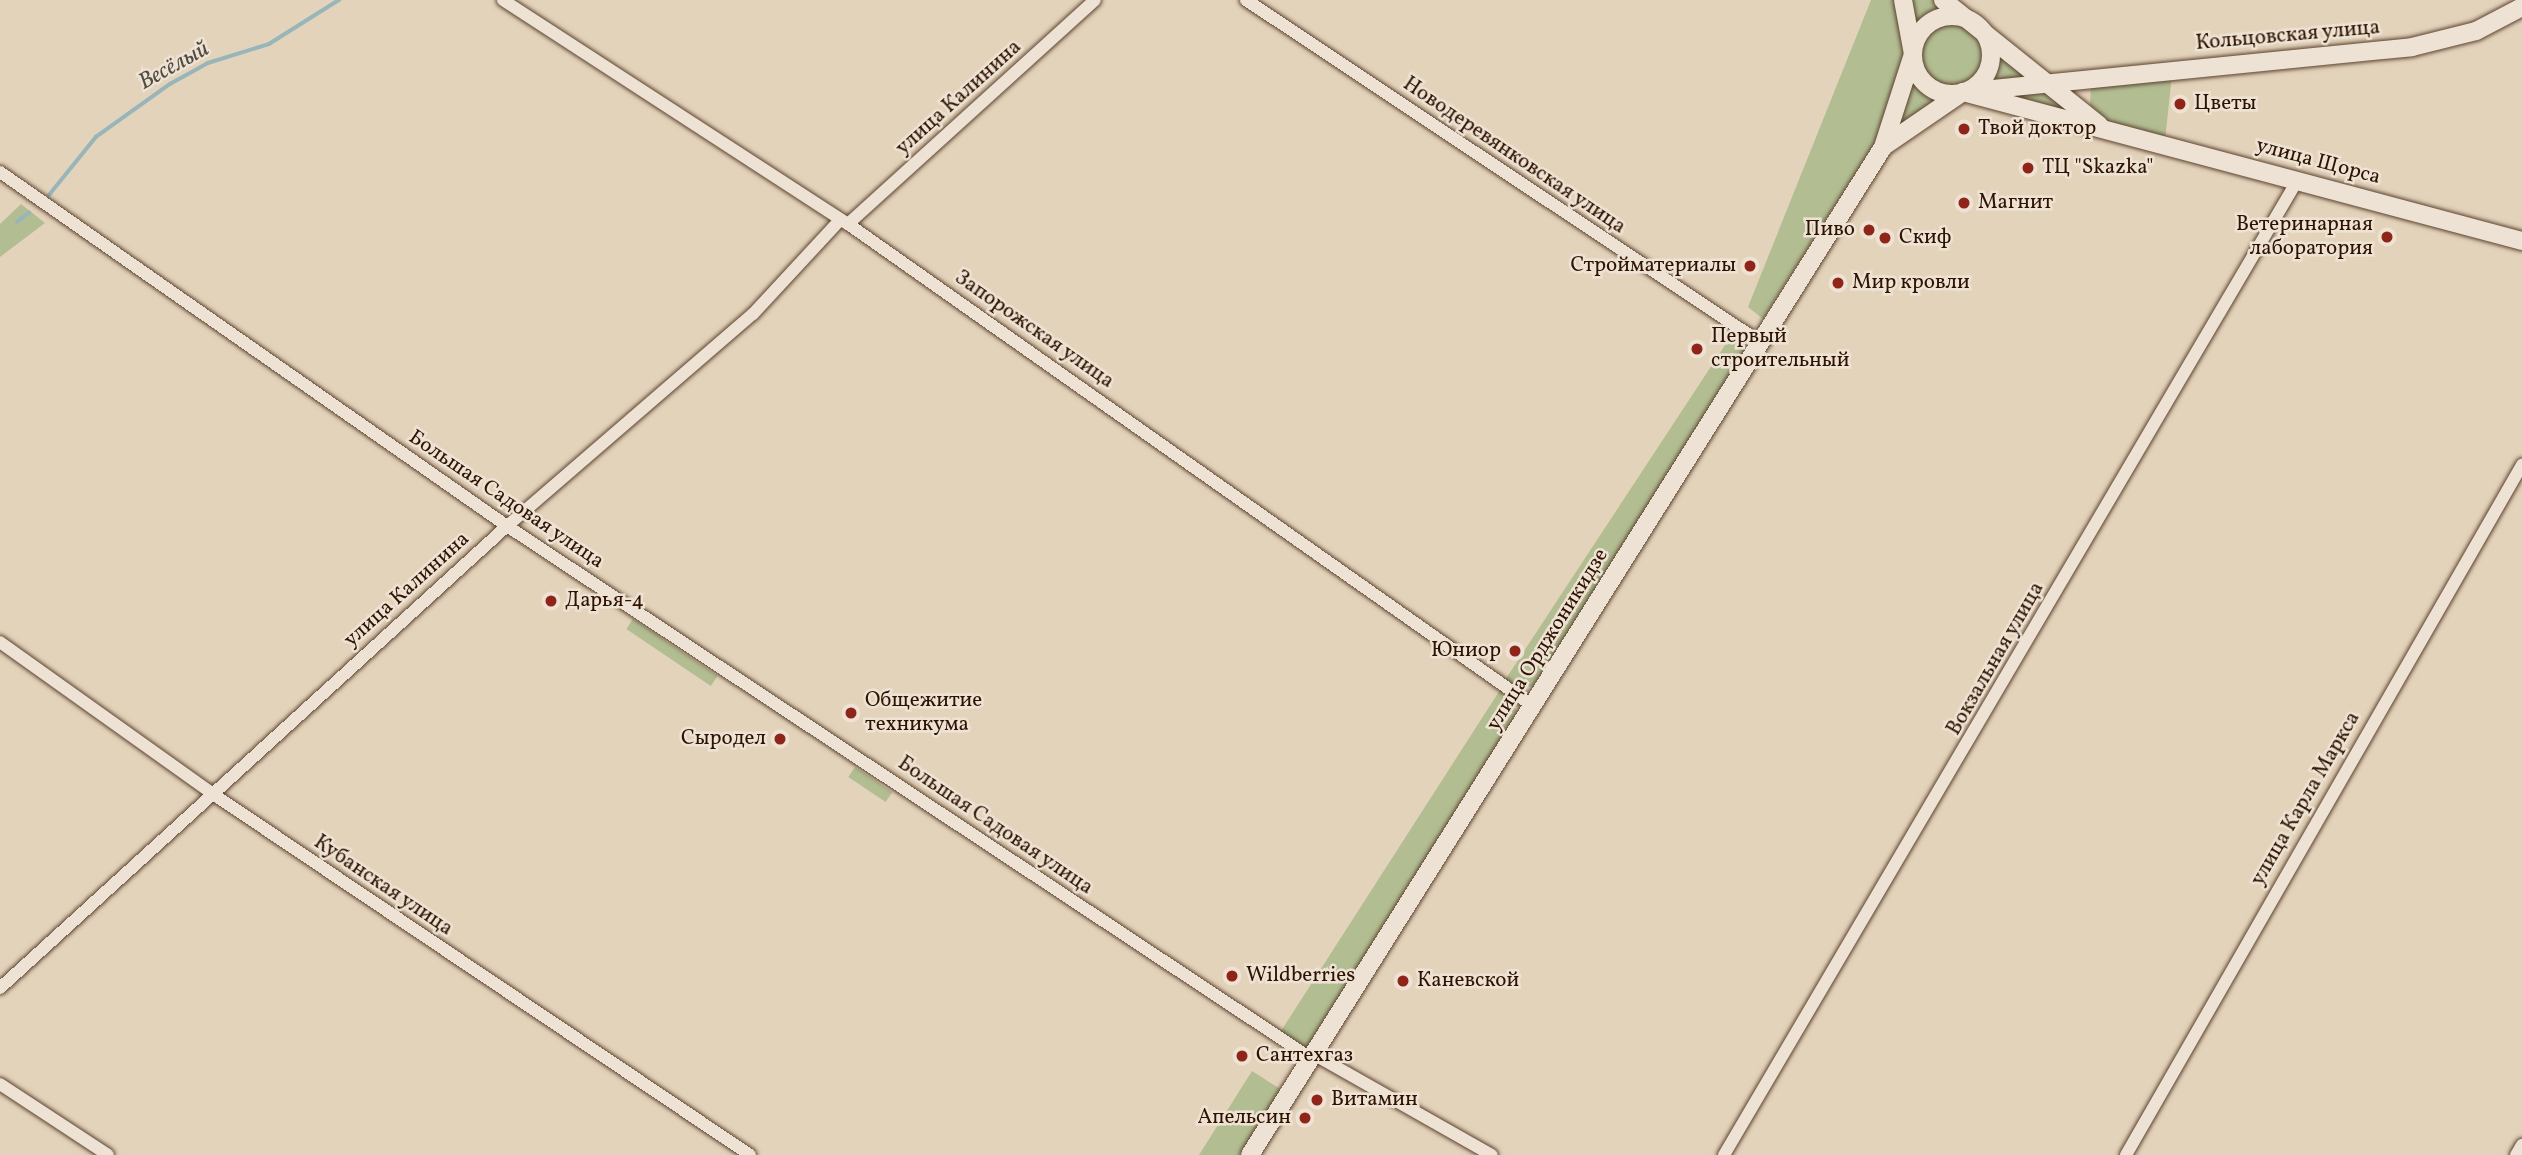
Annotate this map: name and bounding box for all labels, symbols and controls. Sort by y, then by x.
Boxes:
street label: Кольцовская улица [2194,15,2382,57]
water label: Весёлый [134,35,214,97]
street label: улица Калинина [891,35,1027,161]
street label: Новодеревянковская улица [1397,72,1631,240]
place label: Цветы [2194,91,2256,117]
marker: Цветы [2172,96,2188,112]
place label: Твой доктор [1978,116,2096,142]
marker: Твой доктор [1956,121,1972,137]
street label: улица Щорса [2253,133,2383,191]
place label: ТЦ "Skazka" [2042,155,2153,181]
marker: ТЦ "Skazka" [2020,160,2036,176]
place label: Магнит [1978,190,2053,216]
marker: Магнит [1956,195,1972,211]
place label: Ветеринарная лаборатория [2236,212,2373,262]
place label: Пиво [1805,217,1855,243]
marker: Пиво [1861,222,1877,238]
place label: Скиф [1899,225,1951,251]
marker: Ветеринарная лаборатория [2379,229,2395,245]
marker: Скиф [1877,230,1893,246]
place label: Стройматериалы [1571,253,1736,279]
marker: Стройматериалы [1742,258,1758,274]
street label: Запорожская улица [949,265,1119,395]
place label: Мир кровли [1852,270,1970,296]
marker: Мир кровли [1830,275,1846,291]
place label: Первый строительный [1711,324,1849,374]
marker: Первый строительный [1689,341,1705,357]
street label: Большая Садовая улица [403,425,609,575]
street label: улица Калинина [339,527,475,653]
street label: улица Орджоникидзе [1482,544,1614,736]
street label: Вокзальная улица [1942,578,2050,740]
place label: Дарья-4 [565,588,644,614]
marker: Дарья-4 [543,593,559,609]
place label: Юниор [1431,638,1501,664]
marker: Юниор [1507,643,1523,659]
place label: Общежитие техникума [865,688,982,738]
marker: Общежитие техникума [843,705,859,721]
street label: улица Карла Маркса [2246,707,2366,891]
place label: Сыродел [681,726,766,752]
marker: Сыродел [772,731,788,747]
street label: Большая Садовая улица [892,751,1098,901]
street label: Кубанская улица [308,830,458,942]
place label: Wildberries [1246,963,1355,989]
marker: Wildberries [1224,968,1240,984]
place label: Каневской [1417,968,1519,994]
marker: Каневской [1395,973,1411,989]
place label: Сантехгаз [1256,1043,1353,1069]
marker: Сантехгаз [1234,1048,1250,1064]
place label: Витамин [1331,1087,1418,1113]
marker: Витамин [1309,1092,1325,1108]
place label: Апельсин [1197,1105,1291,1131]
marker: Апельсин [1297,1110,1313,1126]

